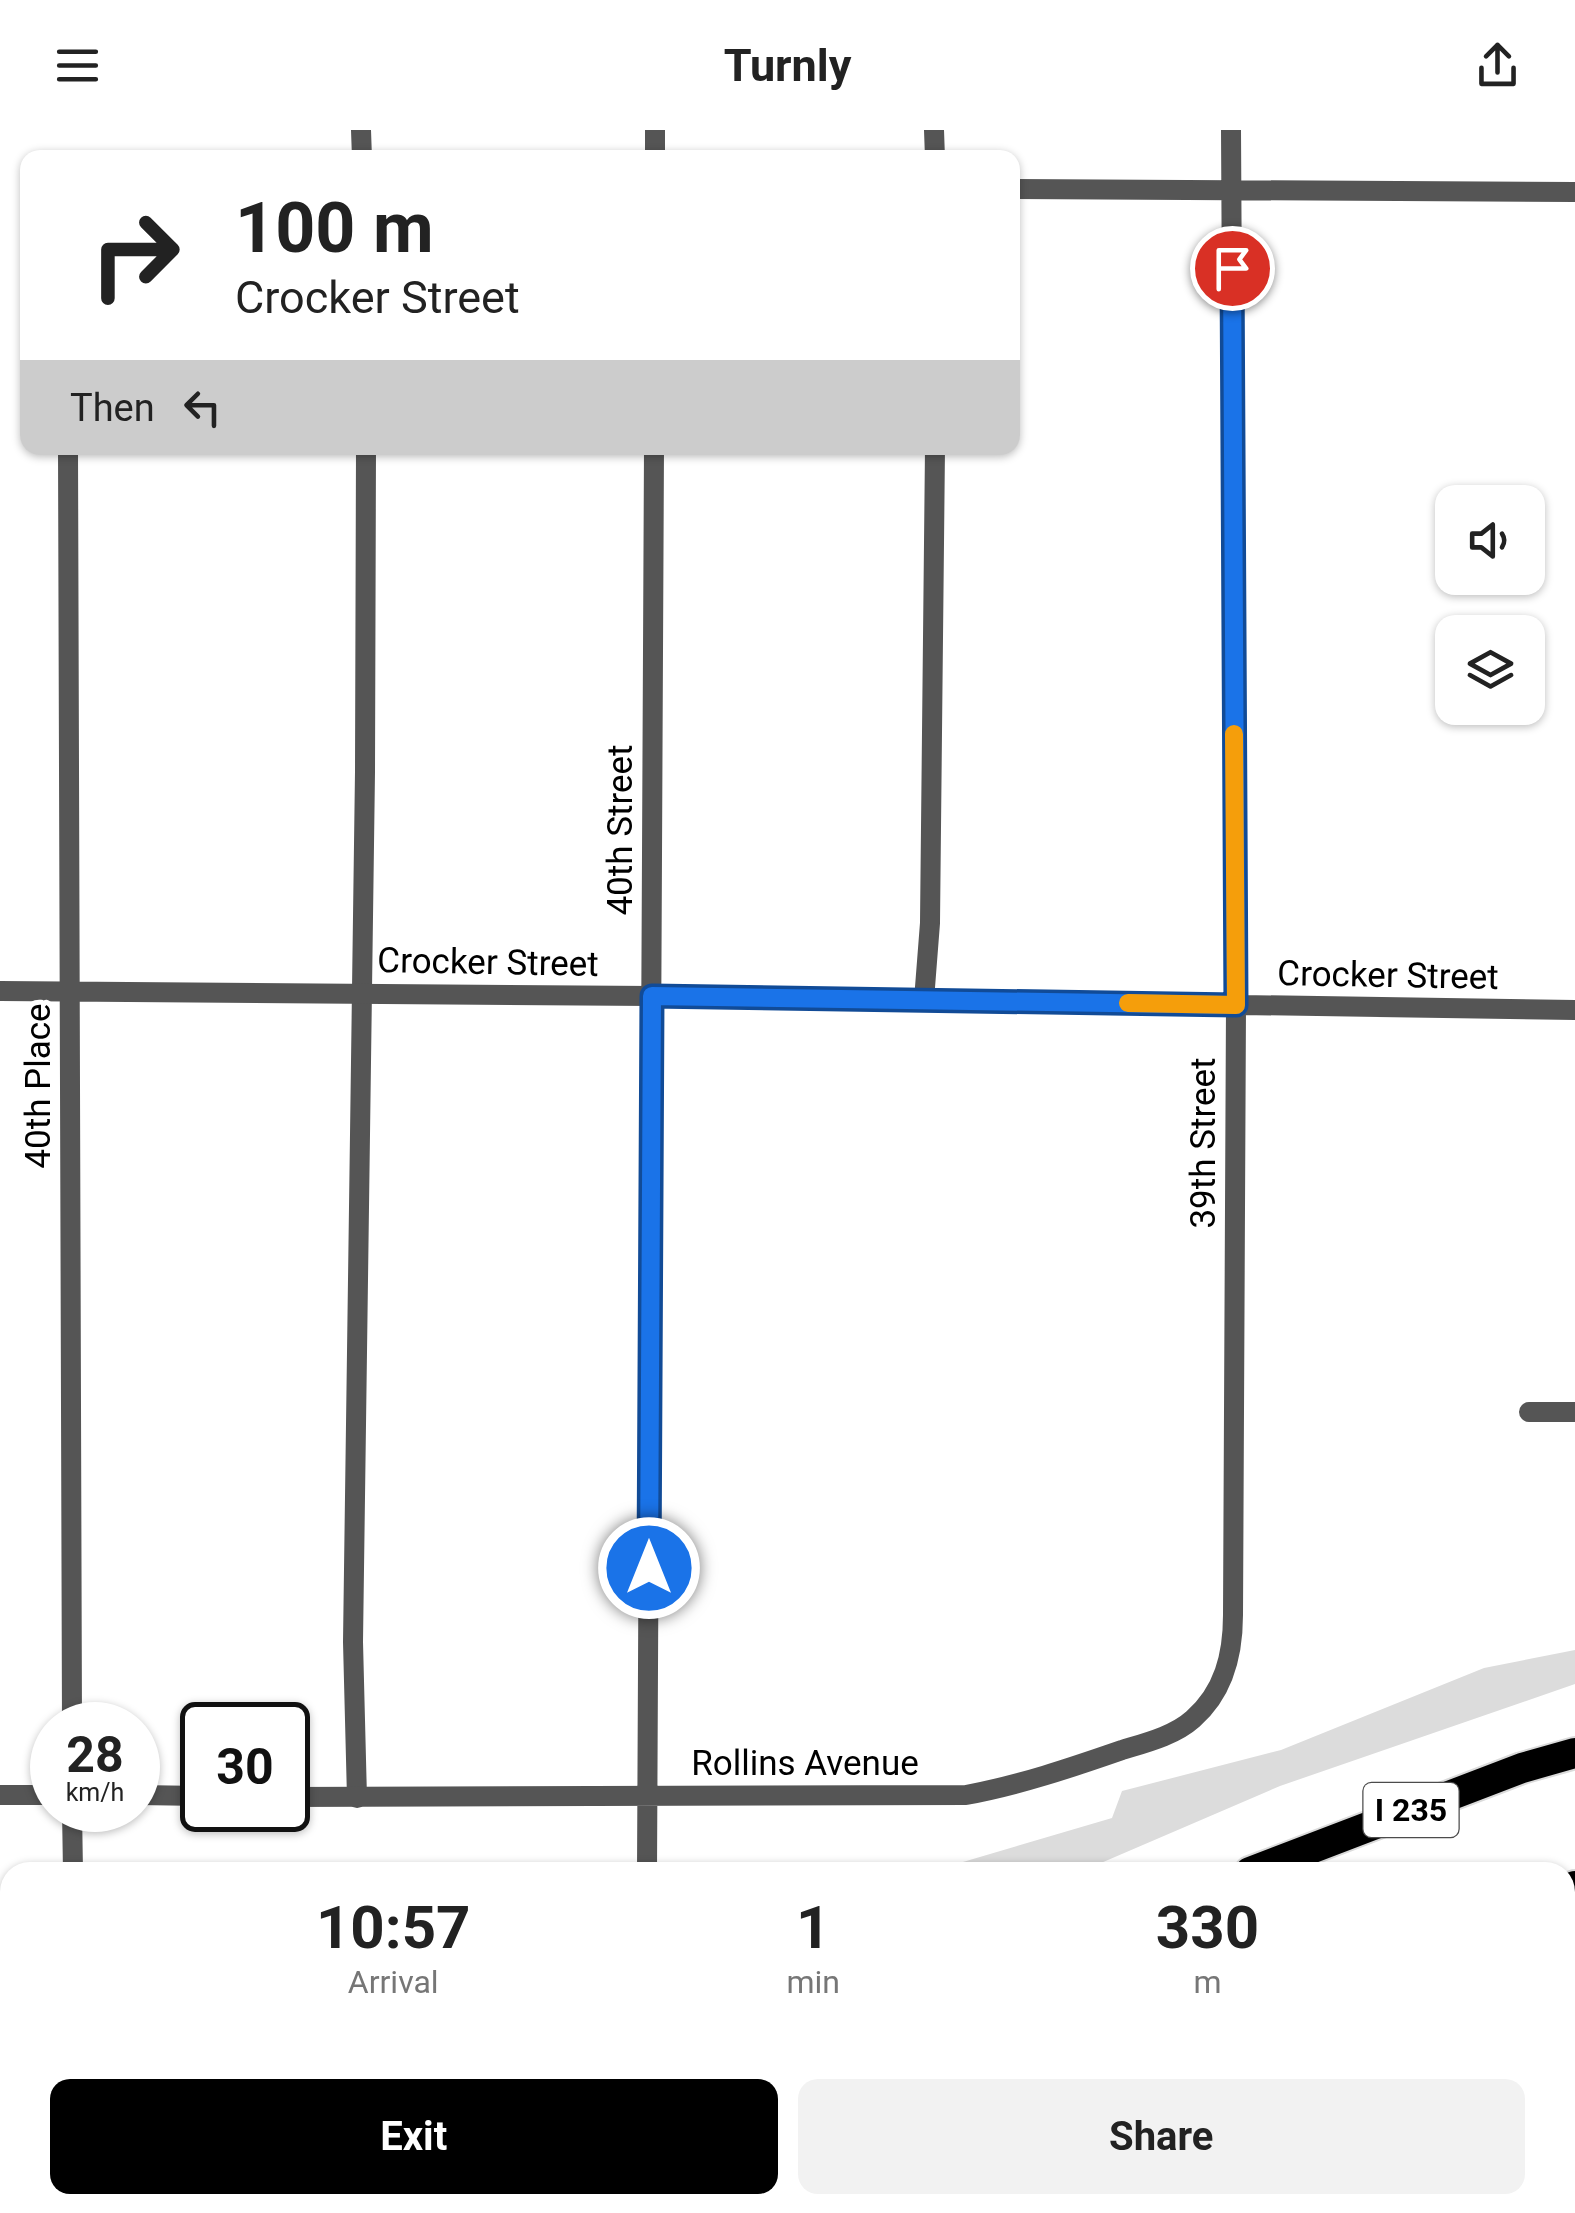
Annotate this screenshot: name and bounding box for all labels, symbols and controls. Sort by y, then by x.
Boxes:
icon: menu [50,38,105,93]
icon: share [1470,38,1525,93]
text: Turnly [724,39,851,92]
text: 100 m [235,187,434,269]
icon: right [70,190,200,320]
pin [1190,226,1275,311]
icon: arrive [1205,241,1260,296]
text: Crocker Street [235,271,520,324]
icon: left [175,380,230,435]
text: Then [70,386,155,430]
map controls [1435,485,1545,725]
button: sound [1435,485,1545,595]
button: layers [1435,615,1545,725]
street label: 40th Street [600,744,641,916]
street label: Crocker Street [377,940,599,985]
street label: Crocker Street [1277,953,1499,998]
street label: 40th Place [18,1003,59,1169]
street label: 39th Street [1183,1057,1224,1229]
position arrow [597,1516,701,1620]
speed limit sign: 30 [180,1702,310,1832]
text: 28 [66,1726,124,1784]
street label: Rollins Avenue [691,1743,919,1784]
text: km/h [66,1778,124,1807]
road number: I 235 [1364,1783,1458,1837]
text: 10:57 [316,1892,471,1963]
text: 1 [796,1892,830,1963]
text: 330 [1156,1892,1259,1963]
text: Arrival [348,1963,439,2001]
text: min [786,1963,840,2001]
text: m [1193,1963,1221,2001]
button: Exit [50,2079,778,2194]
button: Share [798,2079,1525,2194]

